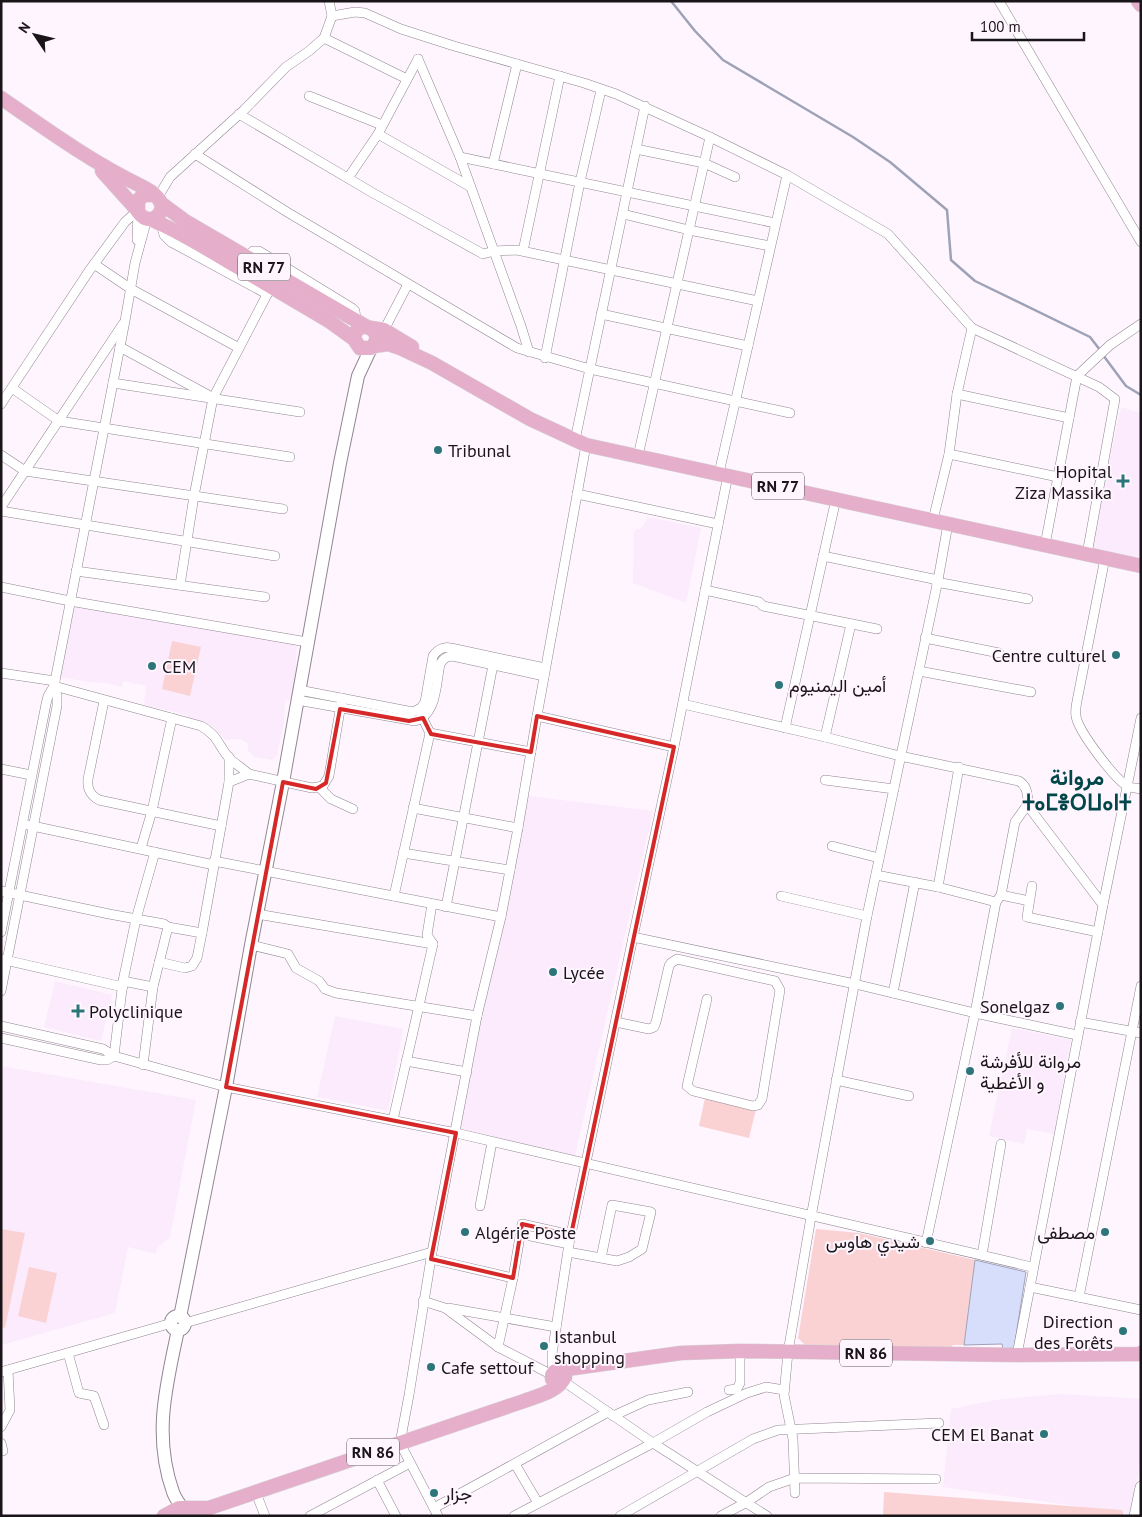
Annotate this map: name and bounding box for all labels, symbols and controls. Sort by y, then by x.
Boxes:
north arrow [10,10,60,60]
scale bar [972,10,1084,42]
text: 100 m [980,17,1021,36]
text: N [14,19,34,36]
road number: RN 77 [238,253,290,280]
place label: Tribunal [448,439,511,462]
marker: Tribunal [432,444,444,456]
place label: Hopital Ziza Massika [1015,460,1113,504]
road number: RN 77 [752,472,804,500]
marker: Hopital Ziza Massika [1116,474,1130,488]
place label: Centre culturel [992,644,1107,667]
marker: Centre culturel [1110,649,1122,661]
place label: CEM [162,655,196,678]
marker: CEM [146,660,158,672]
place label: أمين اليمنيوم [789,674,886,698]
marker: أمين اليمنيوم [773,679,785,691]
district label: مروانة ⵜⴰⵎⴻⵔⵡⴰⵏⵜ [1023,763,1131,816]
place label: Lycée [563,961,605,984]
marker: Lycée [547,966,559,978]
place label: Sonelgaz [980,995,1050,1018]
place label: Polyclinique [89,1000,183,1023]
marker: Sonelgaz [1054,1000,1066,1012]
marker: Polyclinique [71,1004,85,1018]
place label: مروانة للأفرشة و الأغطية [980,1050,1081,1094]
marker: مروانة للأفرشة و الأغطية [964,1065,976,1077]
place label: Algérie Poste [475,1221,576,1244]
place label: مصطفى [1037,1221,1095,1244]
marker: Algérie Poste [459,1226,471,1238]
marker: مصطفى [1099,1226,1111,1238]
place label: شيدي هاوس [826,1230,920,1257]
marker: شيدي هاوس [924,1235,936,1247]
place label: Direction des Forêts [1034,1310,1113,1354]
place label: Istanbul shopping [554,1325,625,1369]
marker: Direction des Forêts [1117,1325,1129,1337]
marker: Istanbul shopping [538,1340,550,1352]
road number: RN 86 [840,1340,892,1366]
place label: Cafe settouf [441,1356,534,1379]
marker: Cafe settouf [425,1361,437,1373]
place label: CEM El Banat [931,1423,1034,1446]
marker: CEM El Banat [1038,1428,1050,1440]
road number: RN 86 [347,1438,399,1465]
place label: جزار [443,1482,472,1505]
marker: جزار [428,1487,440,1499]

